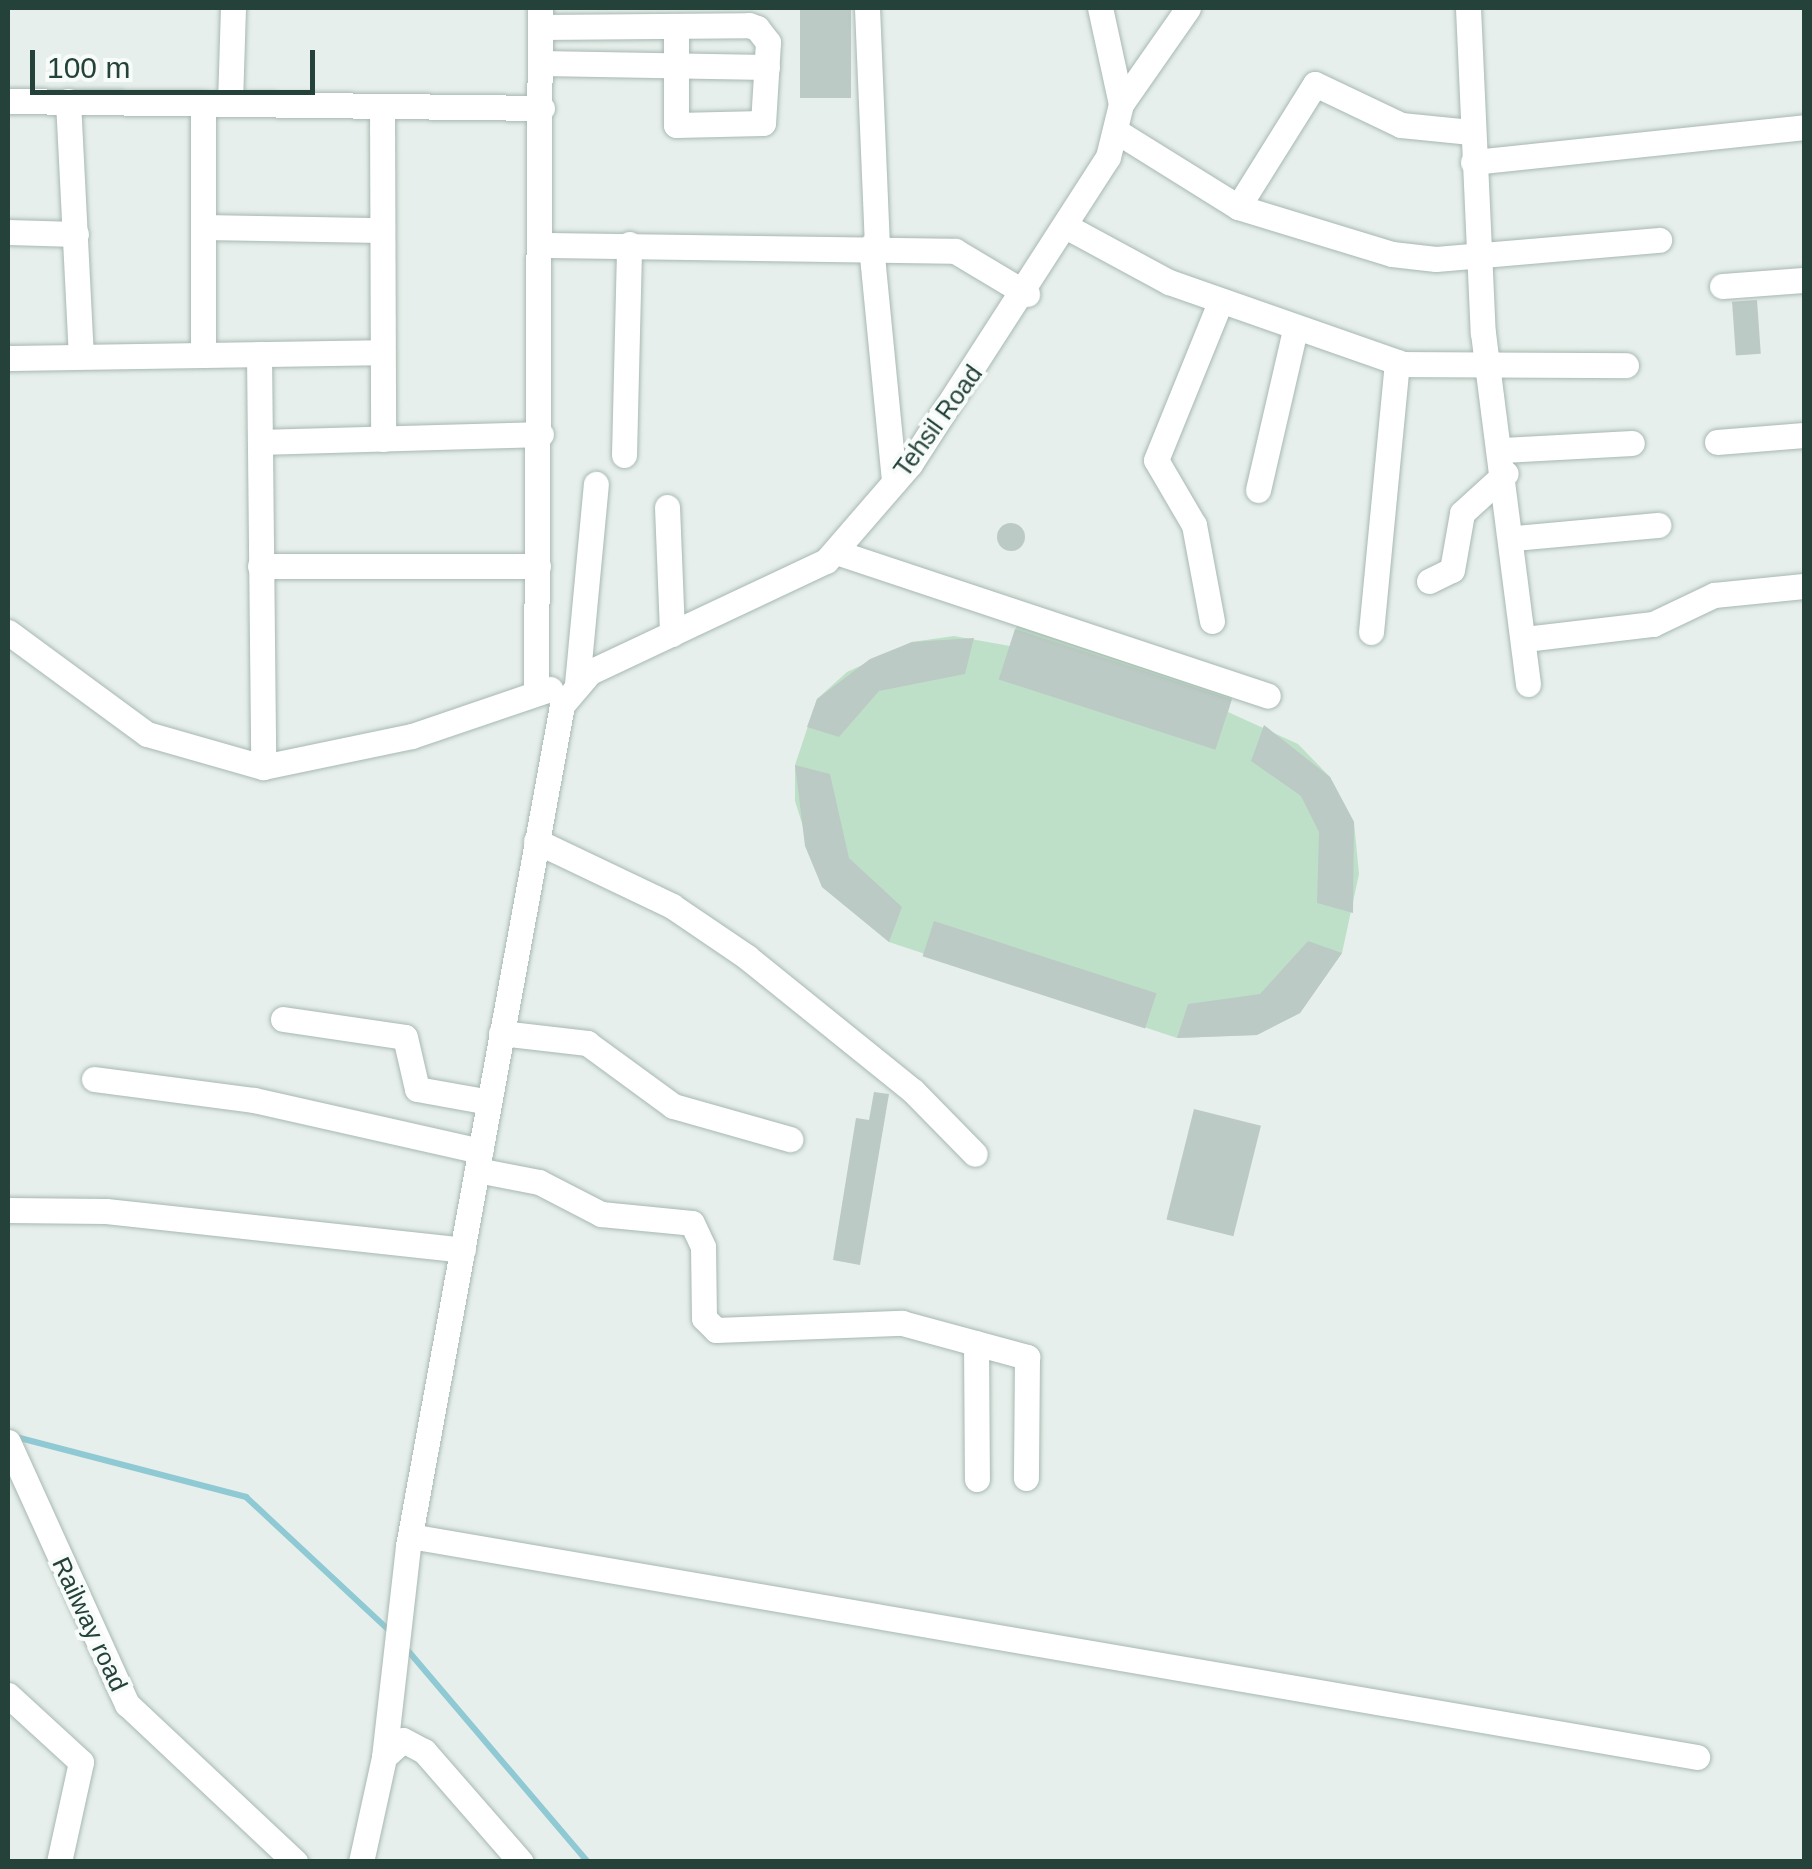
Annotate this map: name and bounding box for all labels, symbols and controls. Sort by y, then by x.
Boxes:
scale bar [35,30,320,92]
text: 100 m [47,51,130,84]
street label: Tehsil Road [887,359,989,483]
street label: Railway road [46,1552,134,1696]

